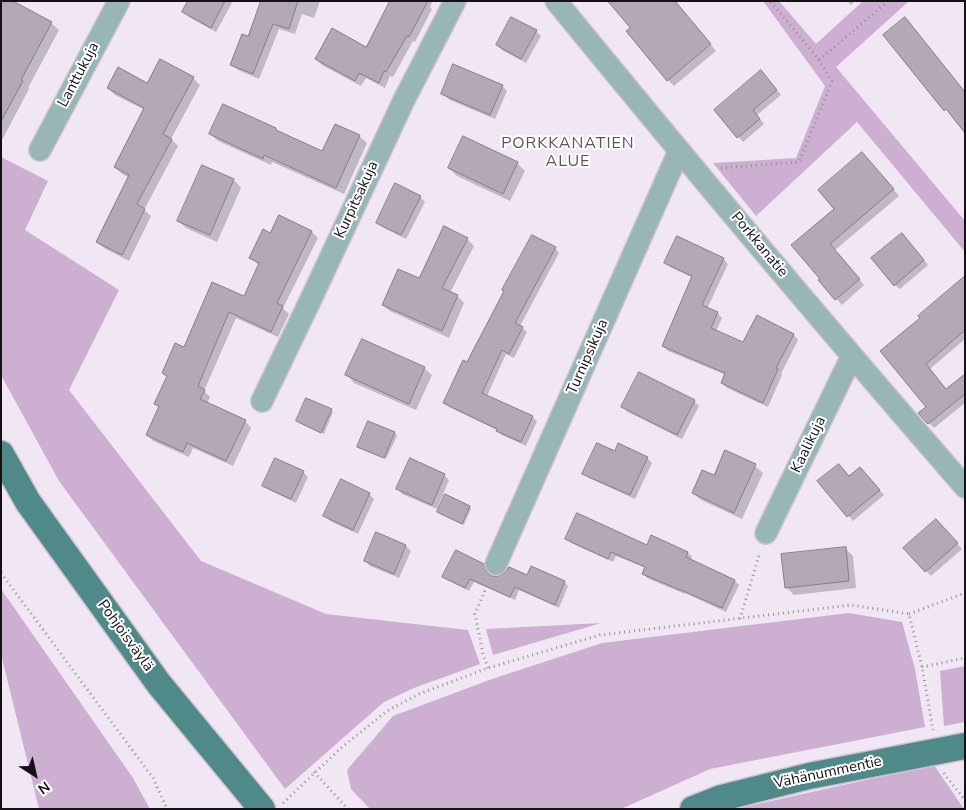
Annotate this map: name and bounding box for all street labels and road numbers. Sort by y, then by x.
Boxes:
street label: Lanttukuja [54,40,104,110]
street label: Kurpitsakuja [331,159,383,241]
street label: Porkkanatie [727,209,791,281]
street label: Turnipsikuja [563,317,613,397]
street label: Kaalikuja [788,414,830,476]
street label: Pohjoisväylä [93,597,157,675]
street label: Vähänummentie [772,753,884,793]

